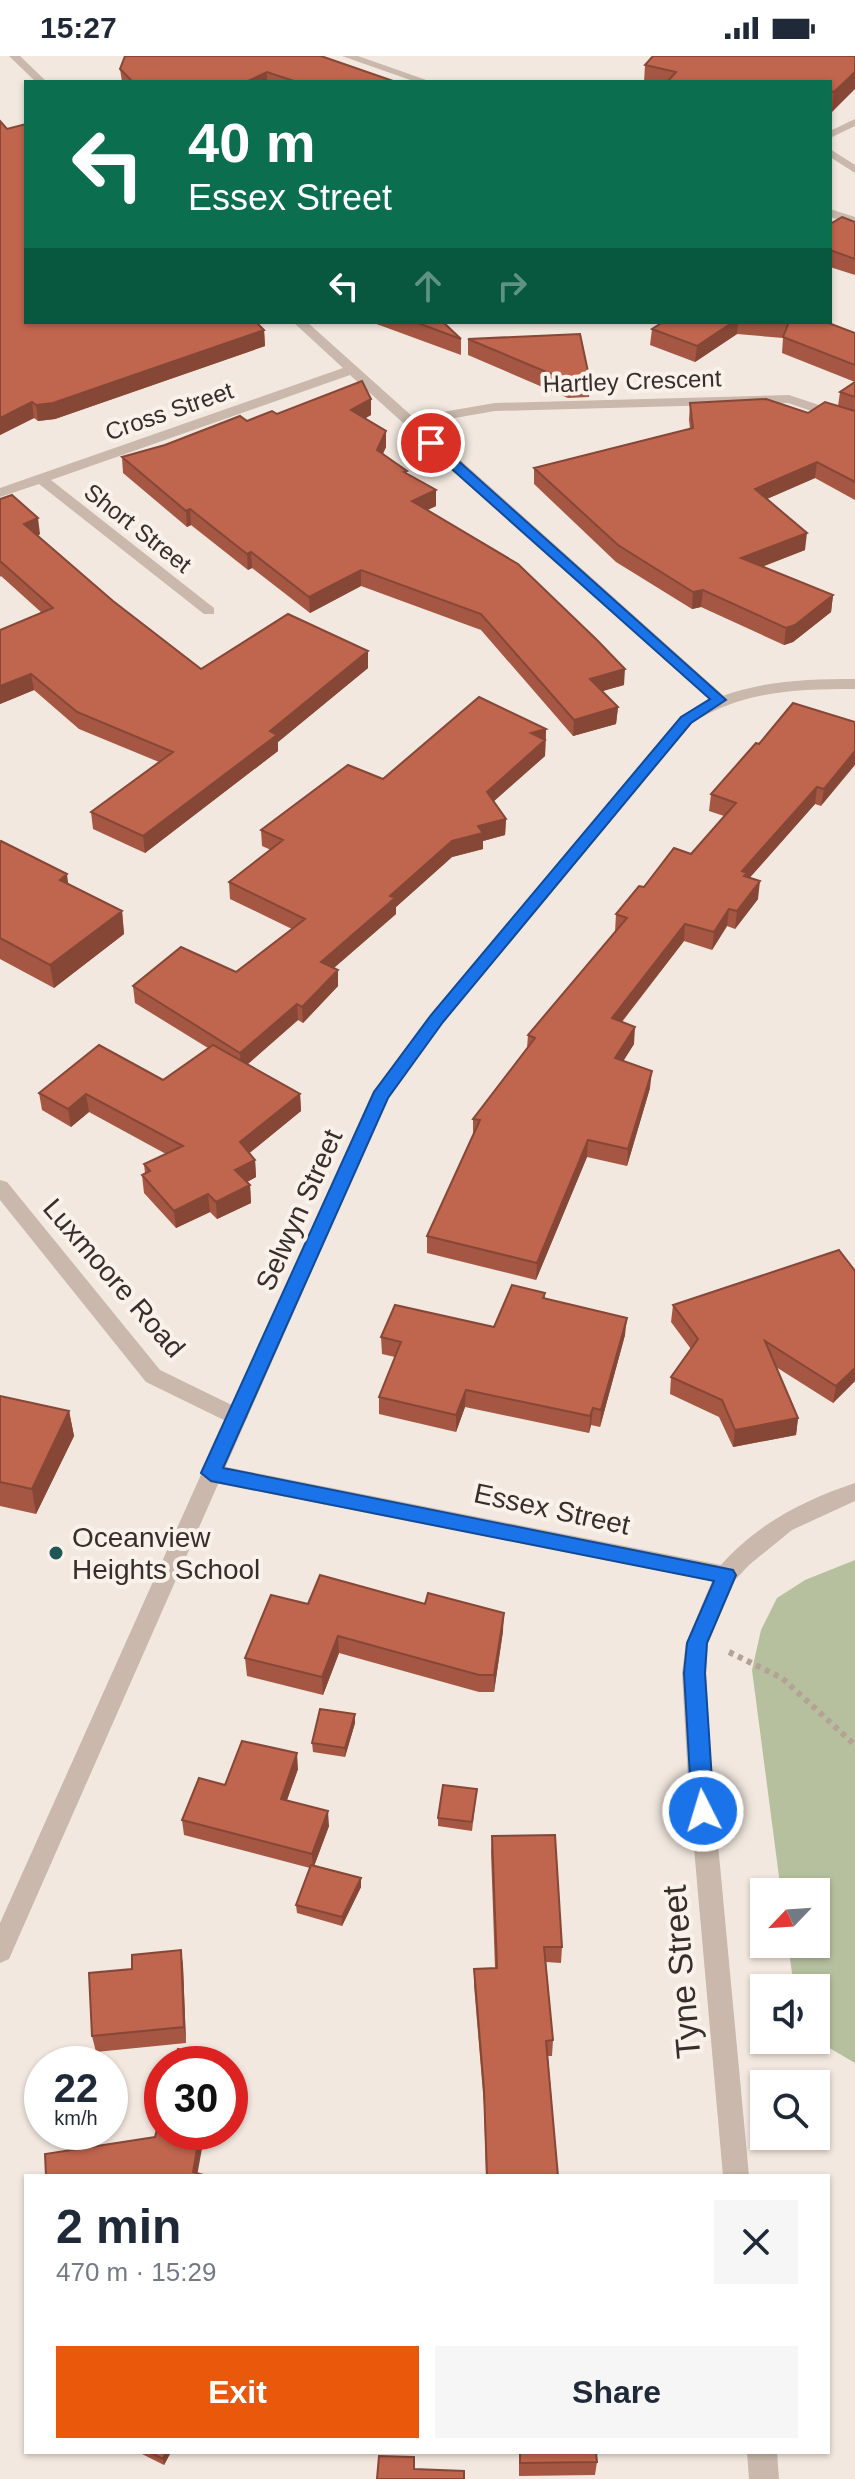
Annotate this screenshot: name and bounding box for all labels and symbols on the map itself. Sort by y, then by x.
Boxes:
street label: Hartley Crescent [542,364,722,398]
street label: Cross Street [102,376,237,445]
pin [397,409,465,477]
street label: Short Street [79,478,197,578]
street label: Selwyn Street [250,1125,348,1295]
street label: Luxmoore Road [37,1193,191,1363]
street label: Essex Street [471,1477,633,1541]
place label: Oceanview Heights School [72,1522,260,1585]
marker: Oceanview Heights School [47,1544,65,1562]
position arrow [661,1769,745,1853]
north arrow [750,1878,830,1958]
street label: Tyne Street [654,1883,708,2060]
speed limit sign: 30 [144,2046,248,2150]

